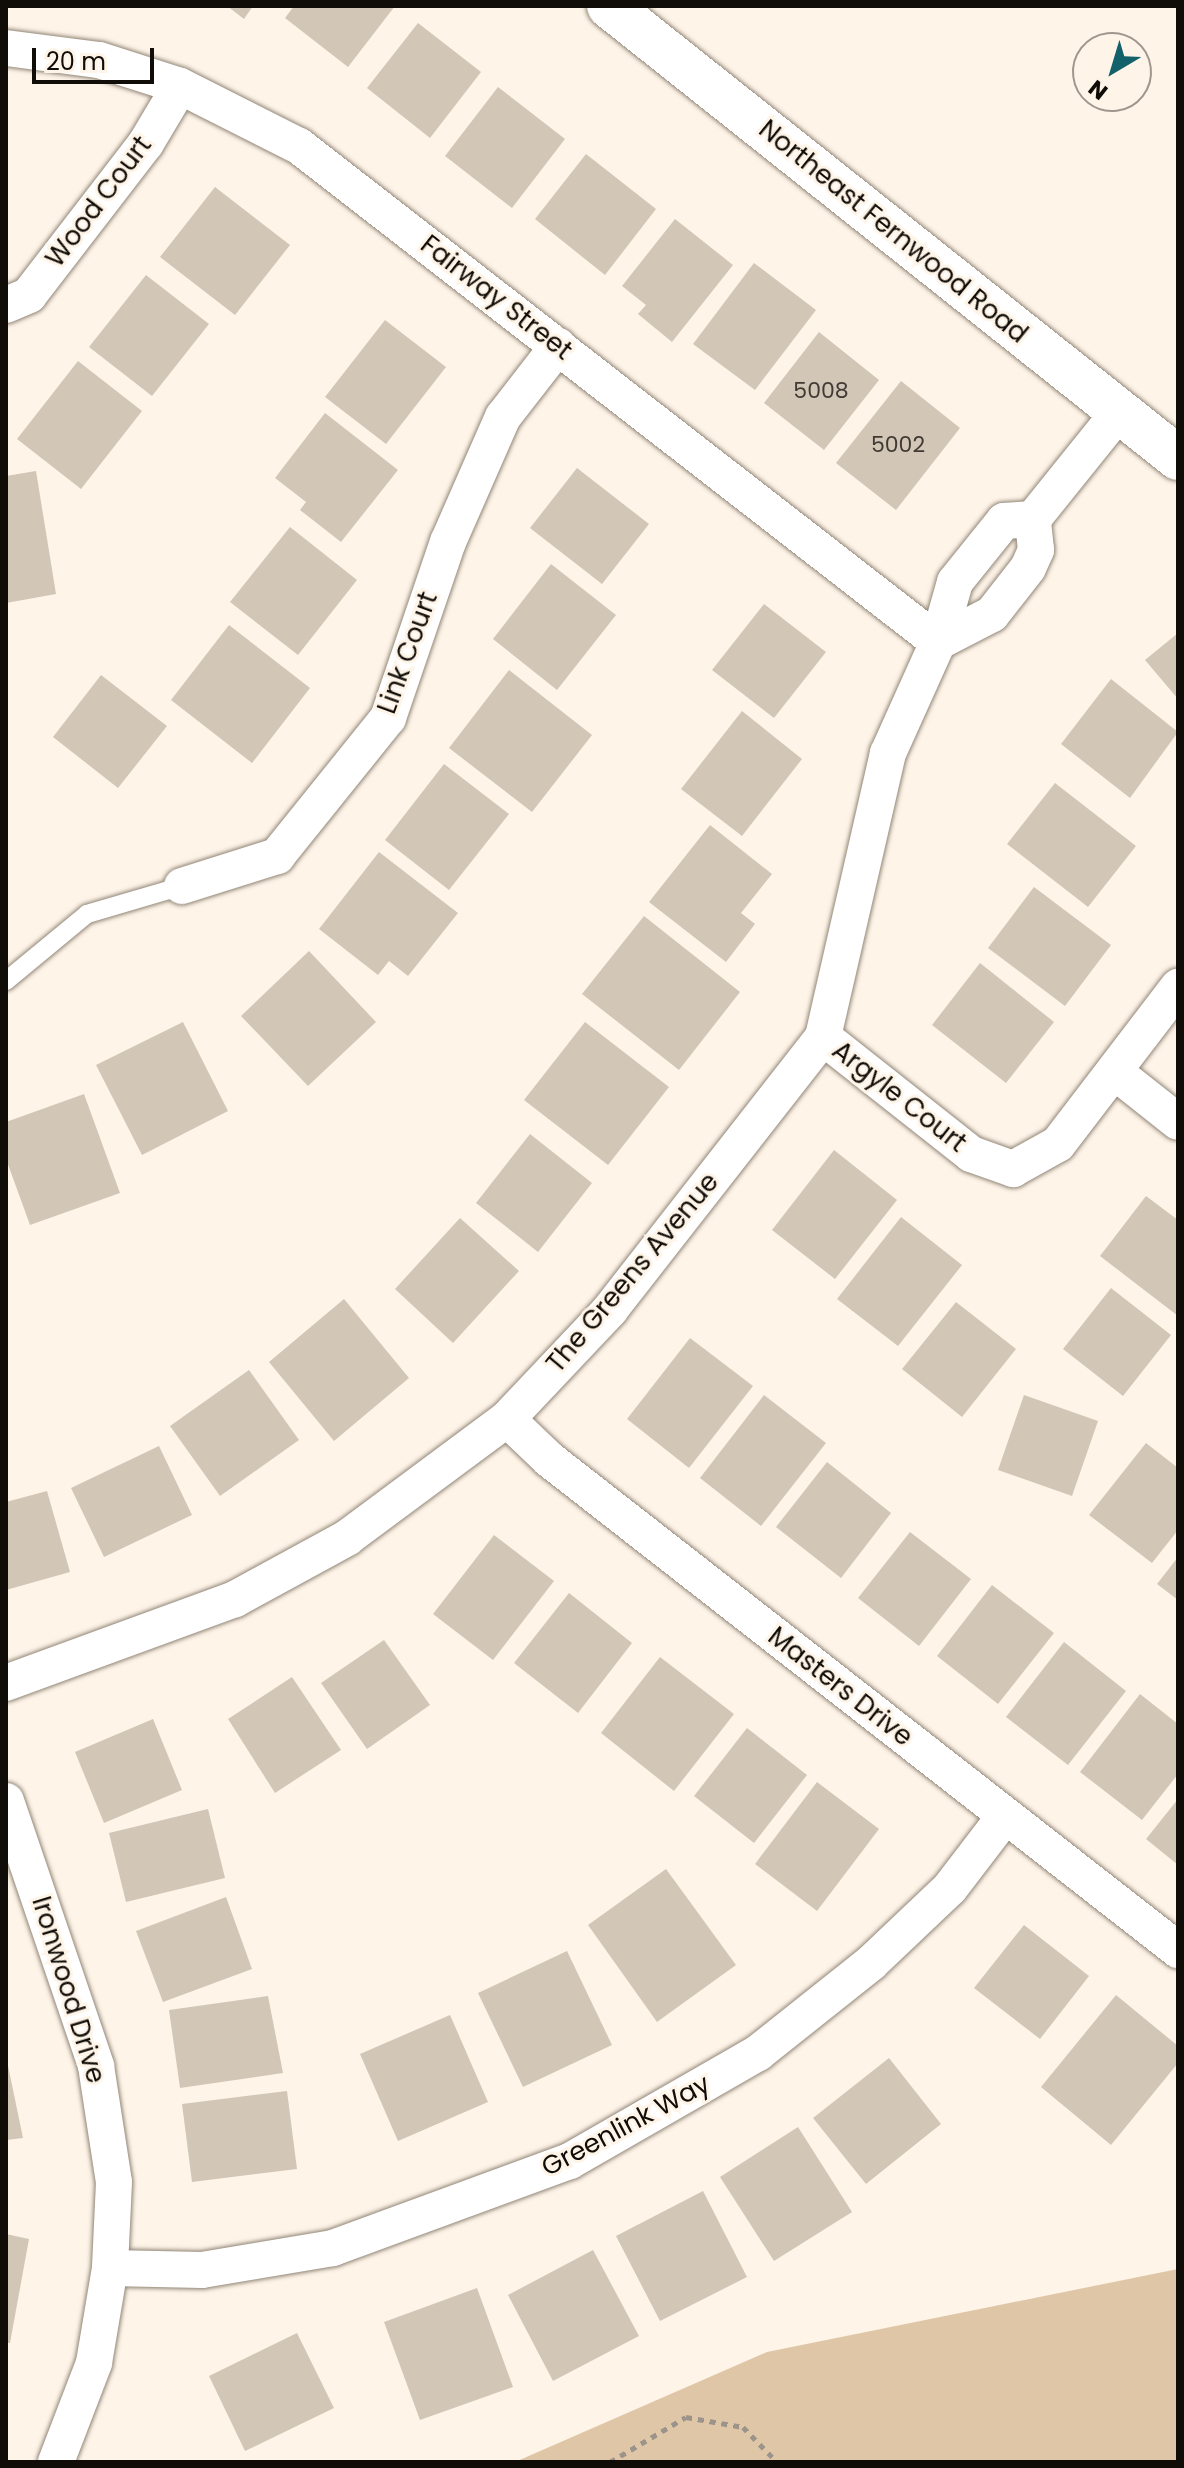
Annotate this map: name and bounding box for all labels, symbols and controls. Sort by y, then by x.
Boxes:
scale bar [36,32,158,82]
north arrow [1072,32,1152,112]
text: 20 m [46,45,106,78]
text: N [1082,72,1114,107]
street label: Northeast Fernwood Road [752,114,1034,350]
street label: Wood Court [40,130,158,274]
street label: Fairway Street [414,229,578,367]
house number: 5008 [793,378,849,404]
house number: 5002 [871,432,925,458]
street label: Link Court [372,588,444,718]
street label: Argyle Court [826,1035,972,1159]
street label: The Greens Avenue [540,1167,726,1379]
street label: Masters Drive [762,1621,918,1753]
street label: Ironwood Drive [25,1893,111,2087]
street label: Greenlink Way [536,2069,716,2183]

